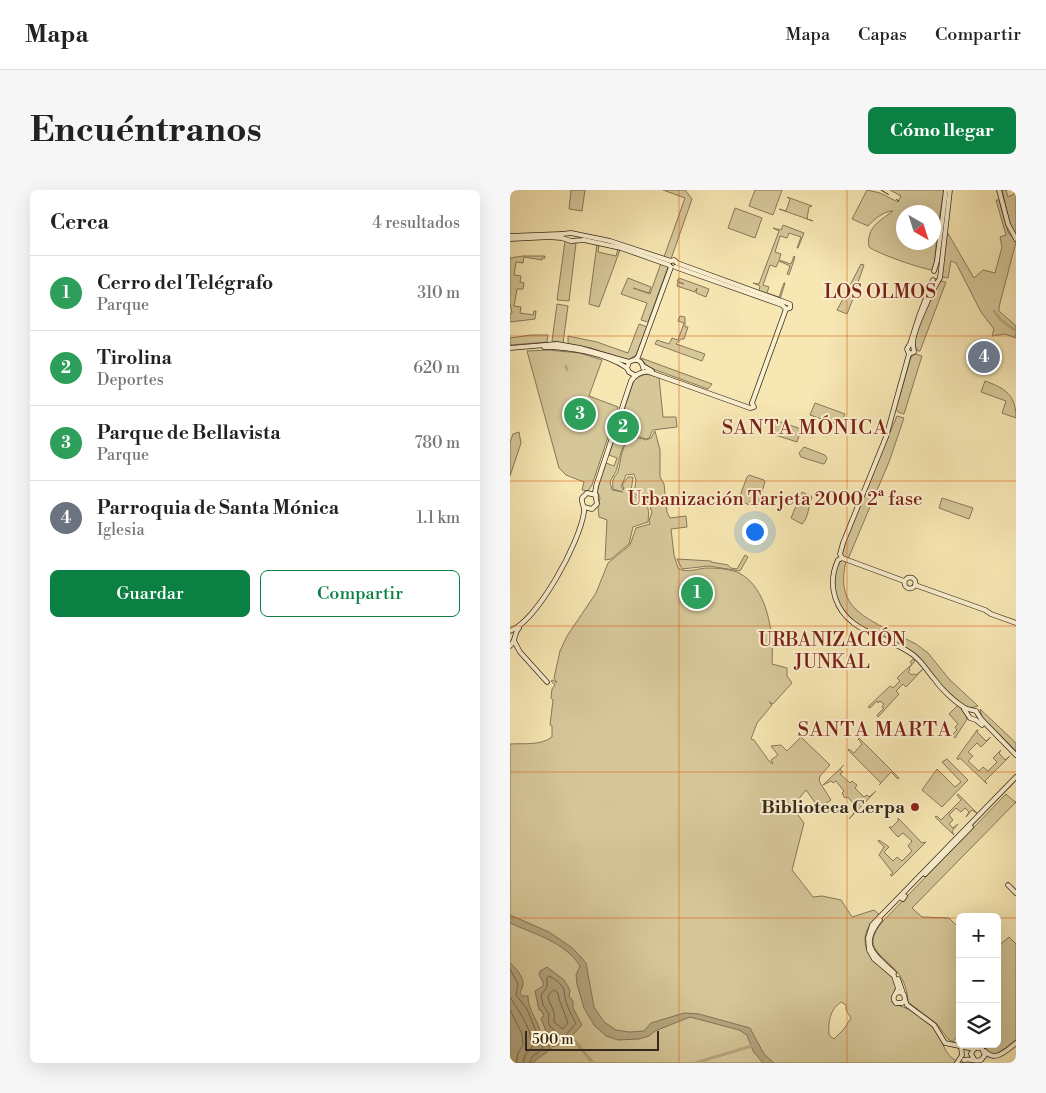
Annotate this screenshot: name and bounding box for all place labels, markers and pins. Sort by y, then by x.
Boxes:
pin: 4 [968,338,1000,376]
pin: 3 [564,395,596,433]
pin: 2 [607,408,639,446]
pin: 1 [681,574,713,612]
place label: Biblioteca Cerpa [761,796,905,819]
marker: Biblioteca Cerpa [909,801,921,813]

